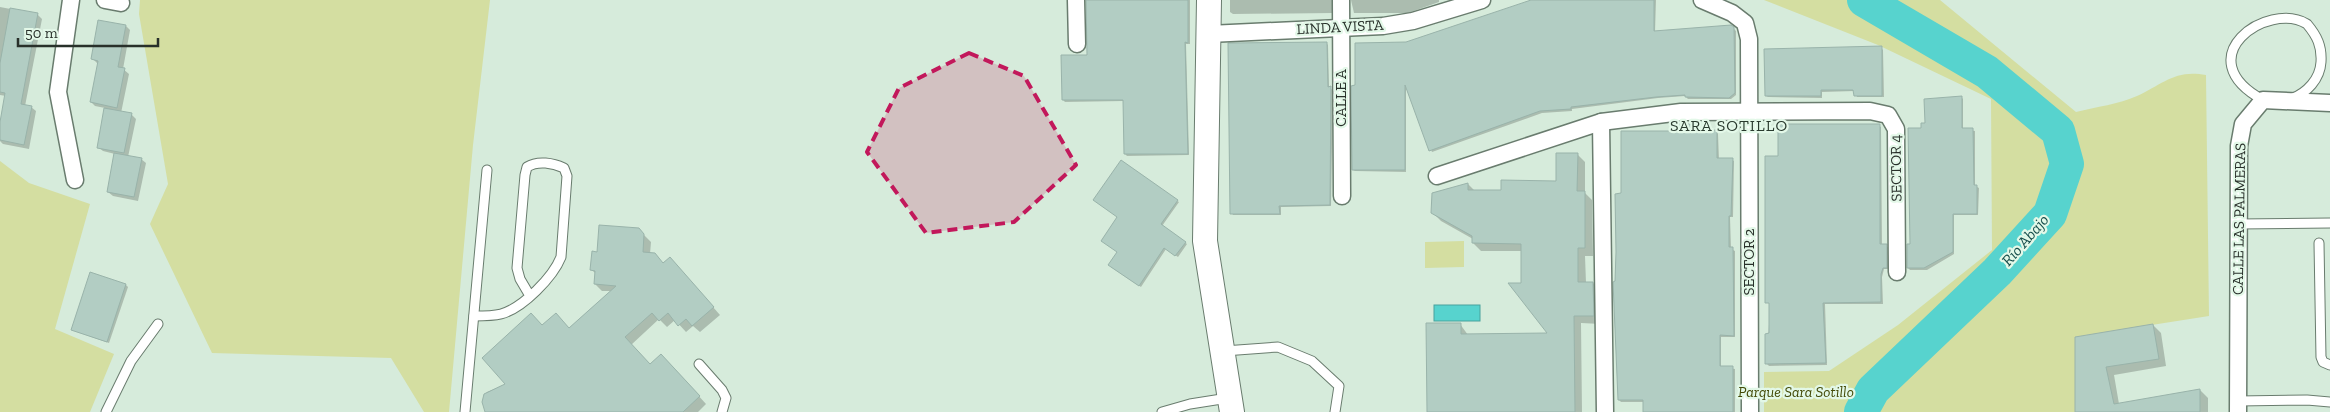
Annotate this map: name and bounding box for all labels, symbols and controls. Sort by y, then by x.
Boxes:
scale bar [18,15,158,47]
street label: LINDA VISTA [1296,16,1384,38]
text: 50 m [25,24,58,42]
street label: CALLE A [1332,69,1350,127]
district label: SARA SOTILLO [1670,116,1788,135]
street label: SECTOR 4 [1886,134,1906,202]
street label: CALLE LAS PALMERAS [2229,143,2249,295]
water label: Río Abajo [1997,210,2053,270]
street label: SECTOR 2 [1740,228,1758,295]
park label: Parque Sara Sotillo [1738,383,1854,401]

